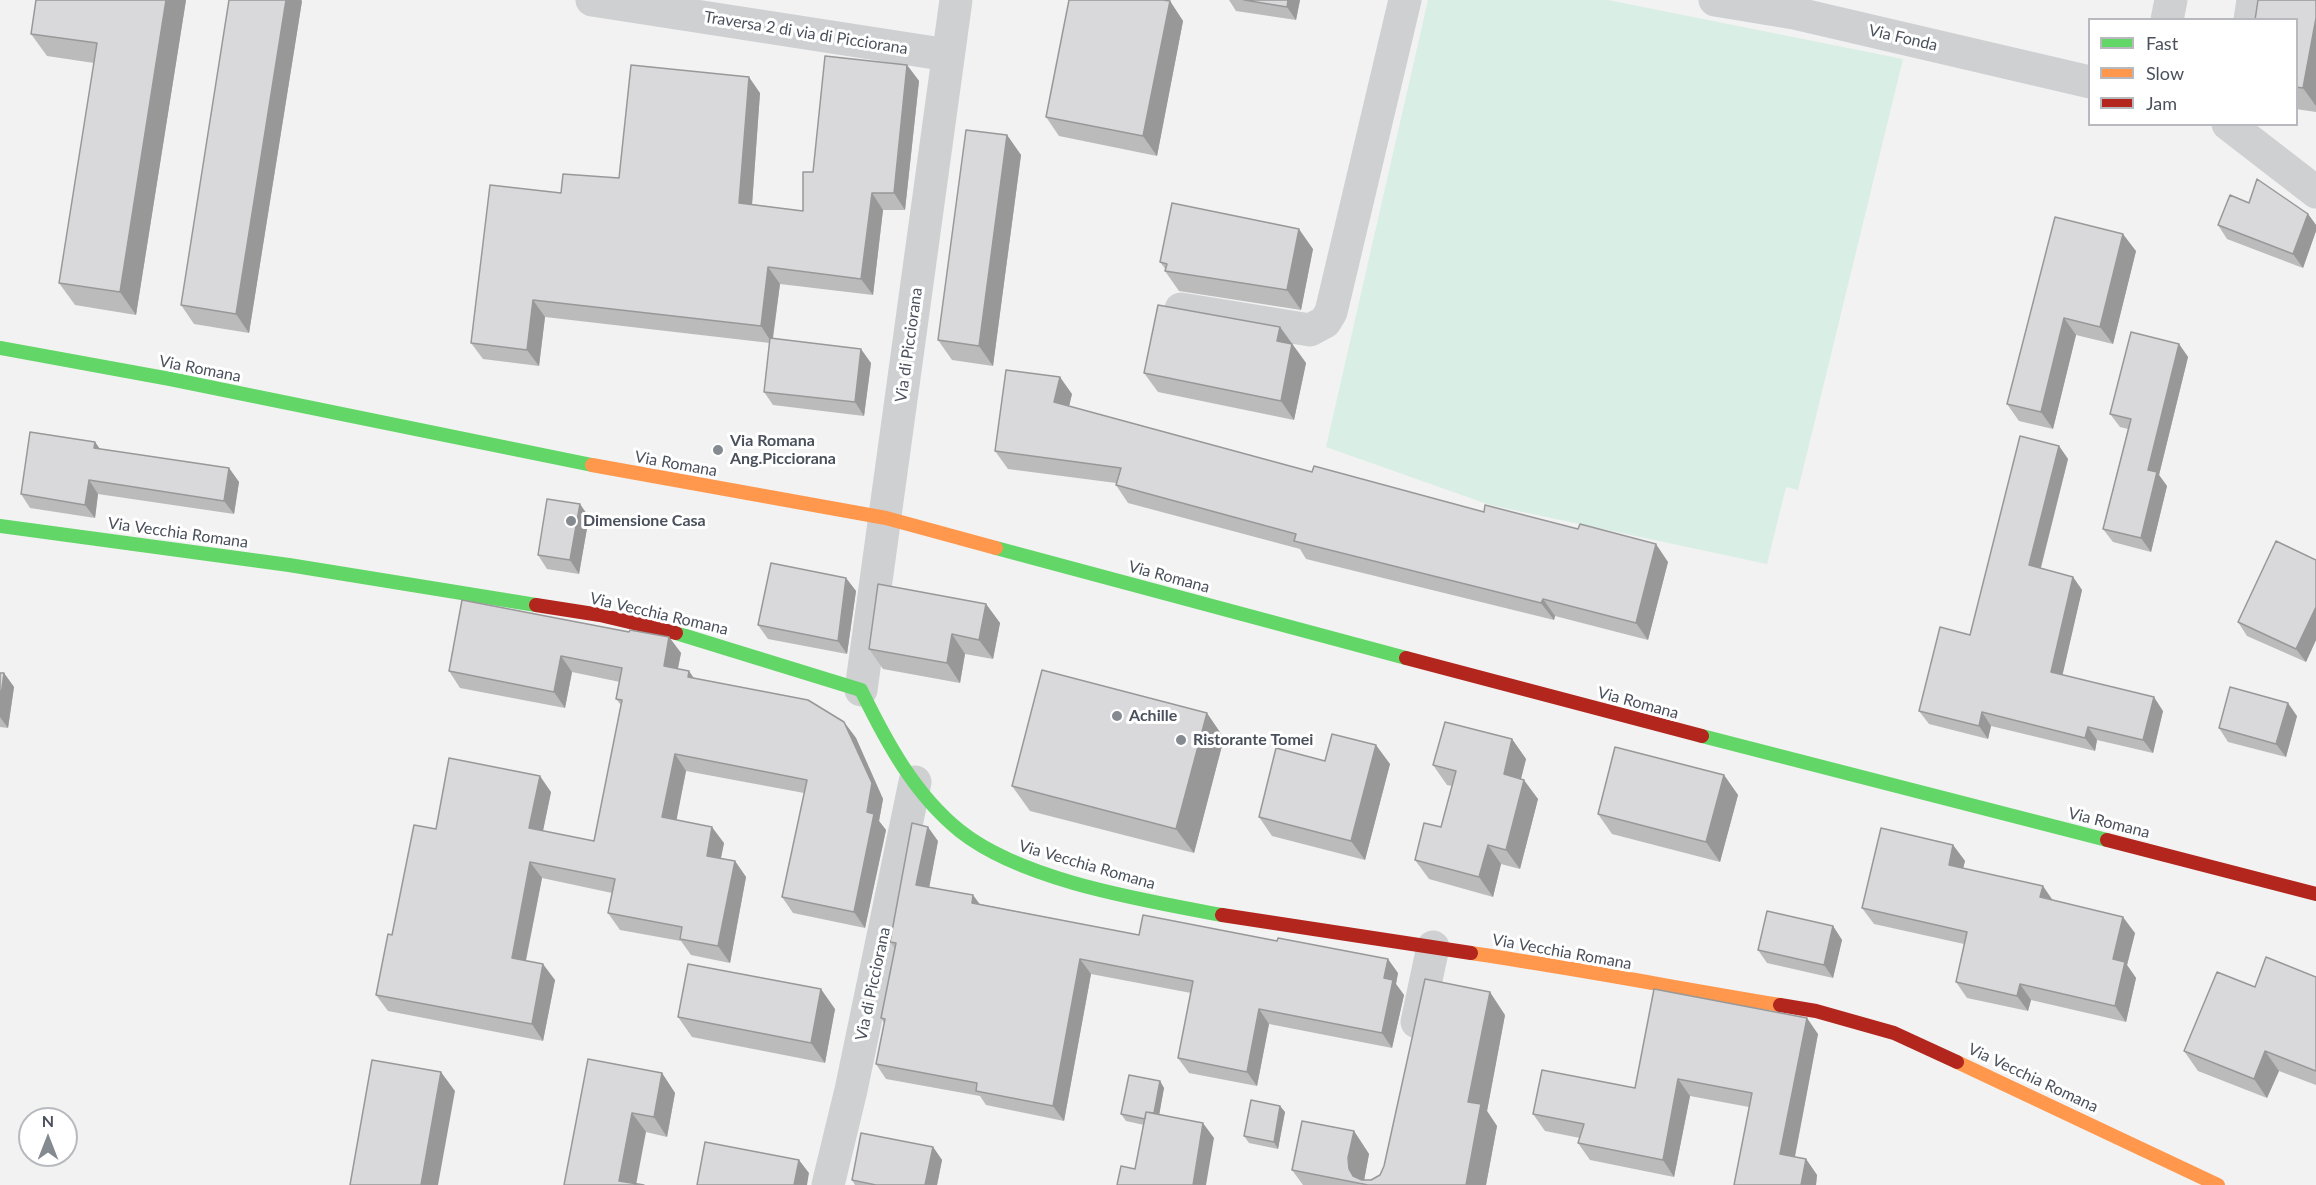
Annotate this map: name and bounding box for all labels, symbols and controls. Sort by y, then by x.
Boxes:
street label: Traversa 2 di via di Picciorana [703,7,909,59]
legend [2088,18,2298,126]
street label: Via Fonda [1867,21,1939,55]
text: Fast [2146,32,2178,54]
text: Slow [2146,62,2184,84]
text: Jam [2146,92,2177,114]
street label: Via di Picciorana [891,286,927,404]
street label: Via Romana [157,352,243,386]
place label: Via Romana Ang.Picciorana [730,431,836,469]
marker: Via Romana Ang.Picciorana [711,443,725,457]
street label: Via Romana [633,447,719,481]
place label: Dimensione Casa [583,511,706,531]
street label: Via Vecchia Romana [107,514,249,552]
marker: Dimensione Casa [564,514,578,528]
street label: Via Romana [1126,557,1212,597]
street label: Via Vecchia Romana [588,589,730,639]
street label: Via Romana [1595,683,1681,723]
place label: Achille [1129,706,1177,726]
marker: Achille [1110,709,1124,723]
place label: Ristorante Tomei [1193,730,1313,750]
marker: Ristorante Tomei [1174,733,1188,747]
street label: Via Romana [2066,804,2152,842]
street label: Via Vecchia Romana [1016,836,1158,894]
street label: Via di Picciorana [852,925,894,1043]
street label: Via Vecchia Romana [1491,930,1633,974]
street label: Via Vecchia Romana [1965,1039,2101,1117]
north arrow [18,1107,78,1167]
text: N [42,1111,54,1130]

